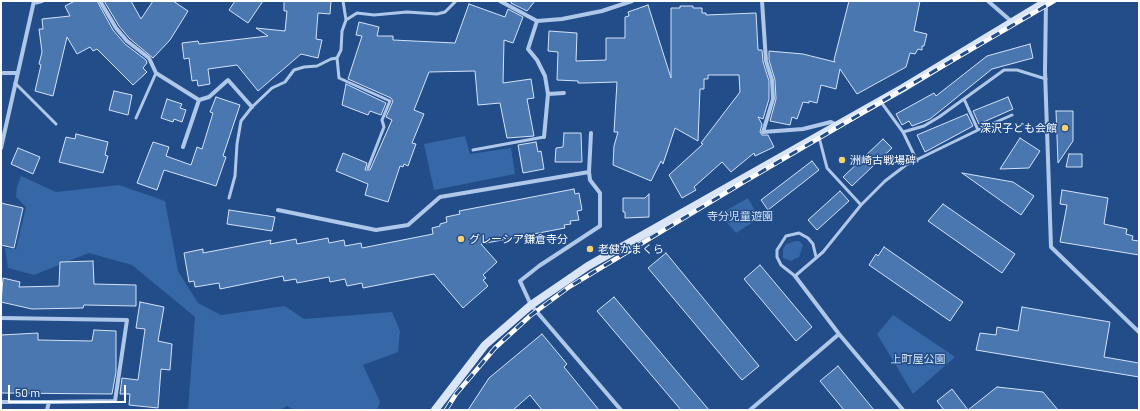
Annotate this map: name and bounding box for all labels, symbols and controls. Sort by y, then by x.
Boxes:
place label: 深沢子ども会館 [980,121,1057,135]
marker: 深沢子ども会館 [1060,123,1070,133]
place label: 洲崎古戦場碑 [850,153,916,167]
marker: 洲崎古戦場碑 [837,155,847,165]
park label: 寺分児童遊園 [707,209,773,223]
place label: グレーシア鎌倉寺分 [469,232,568,246]
marker: グレーシア鎌倉寺分 [456,234,466,244]
place label: 老健かまくら [598,242,664,256]
marker: 老健かまくら [585,244,595,254]
park label: 上町屋公園 [891,352,945,366]
scale bar [10,377,128,403]
text: 50 m [15,385,40,399]

